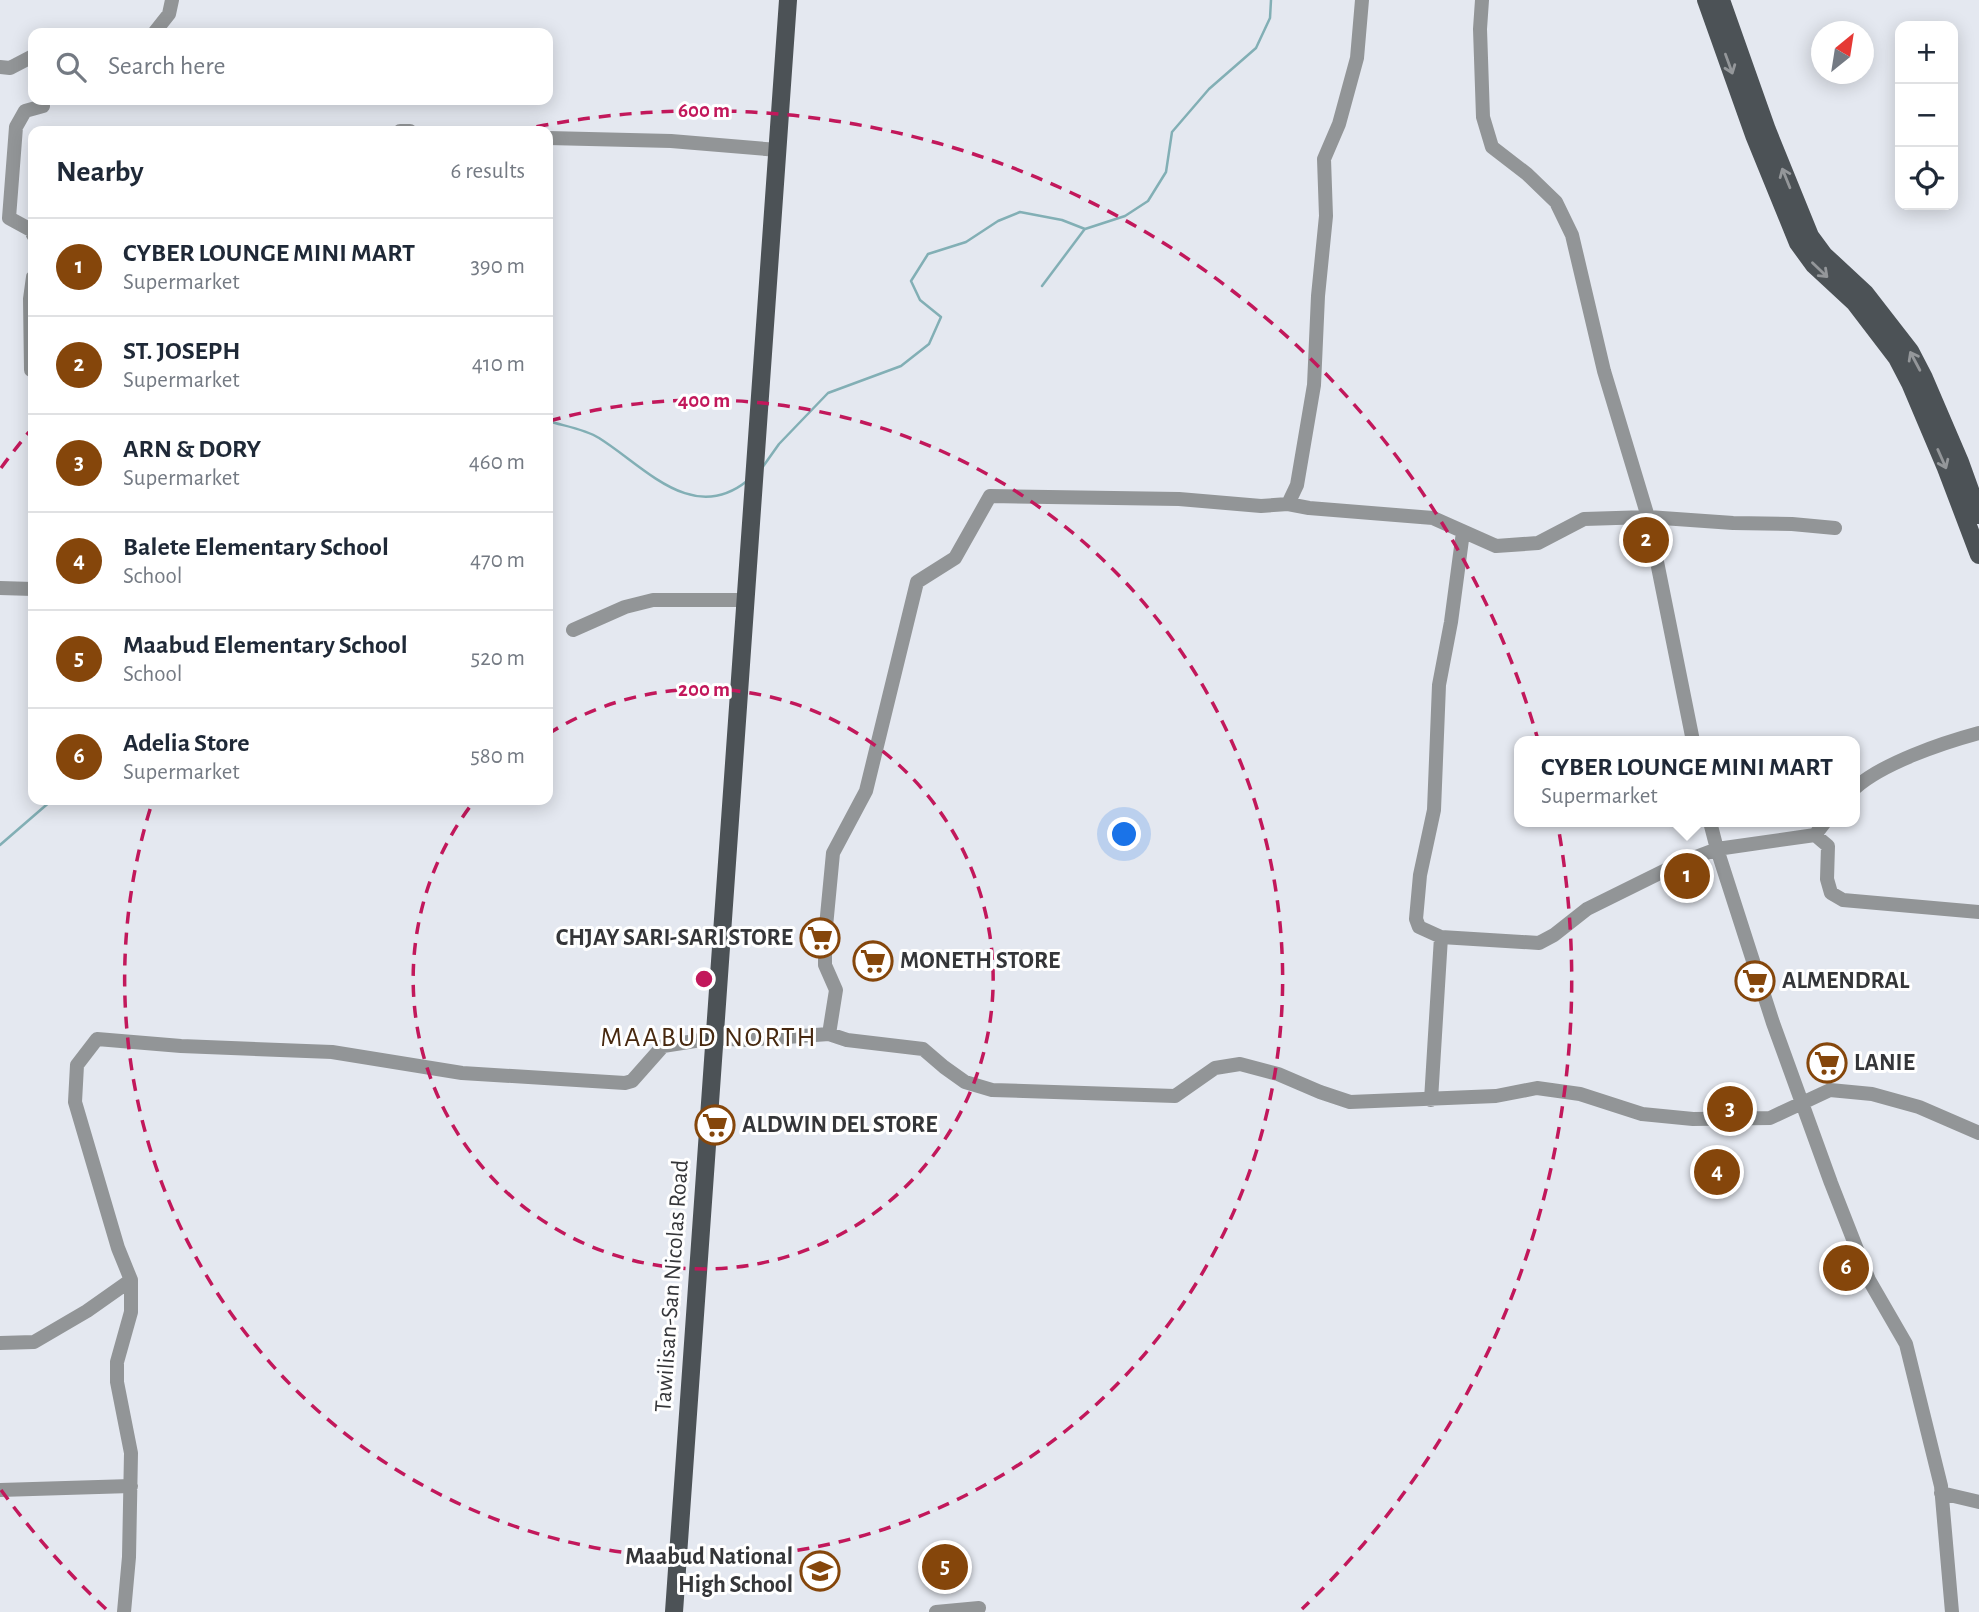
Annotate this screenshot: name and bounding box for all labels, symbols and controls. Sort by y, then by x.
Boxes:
north arrow [1811,21,1874,84]
map controls [1895,21,1958,210]
button: + [1895,21,1958,84]
search box [28,28,553,105]
icon: search [52,48,90,86]
text: Search here [108,53,226,79]
one-way arrow [1724,53,1736,75]
button: − [1895,84,1958,147]
text: 600 m [678,100,730,121]
button: locate [1895,147,1958,210]
text: Nearby [56,157,144,187]
text: 6 results [451,160,525,183]
one-way arrow [1779,167,1792,189]
text: CYBER LOUNGE MINI MART [123,240,415,266]
text: 1 [75,255,83,278]
text: 390 m [470,255,525,278]
one-way arrow [1811,262,1828,279]
text: Supermarket [123,271,240,294]
text: ST. JOSEPH [123,338,240,364]
one-way arrow [1908,351,1921,372]
text: 2 [74,353,84,376]
text: 410 m [472,353,525,376]
text: Supermarket [123,369,240,392]
text: 400 m [678,390,730,411]
text: ARN & DORY [123,436,261,462]
one-way arrow [1936,448,1949,469]
text: 3 [74,451,84,474]
text: 460 m [469,451,525,474]
text: Supermarket [123,467,240,490]
pin: 2 [1623,514,1669,566]
text: Balete Elementary School [123,534,389,560]
text: 4 [73,549,85,572]
text: 470 m [470,549,525,572]
text: School [123,565,182,588]
text: Maabud Elementary School [123,632,408,658]
text: 5 [74,647,84,670]
text: 520 m [471,647,525,670]
text: School [123,663,182,686]
text: 200 m [678,679,730,700]
text: Adelia Store [123,730,250,756]
popup [1514,736,1860,827]
text: 6 [73,745,85,768]
text: 580 m [470,745,525,768]
text: CYBER LOUNGE MINI MART [1541,754,1833,780]
text: Supermarket [123,761,240,784]
text: Supermarket [1541,785,1658,808]
your location [1107,817,1141,851]
pin: 1 [1664,850,1710,902]
supermarket icon: CHJAY SARI-SARI STORE [799,917,841,959]
place label: CHJAY SARI-SARI STORE [556,926,793,950]
supermarket icon: MONETH STORE [852,940,894,982]
place label: MONETH STORE [900,949,1060,973]
supermarket icon: ALMENDRAL [1734,960,1776,1002]
centre of rings [692,967,716,991]
place label: ALMENDRAL [1782,969,1910,993]
district label: MAABUD NORTH [600,1024,818,1052]
supermarket icon: LANIE [1806,1042,1848,1084]
place label: LANIE [1854,1051,1915,1075]
pin: 3 [1707,1083,1753,1135]
supermarket icon: ALDWIN DEL STORE [694,1104,736,1146]
place label: ALDWIN DEL STORE [742,1113,937,1137]
pin: 4 [1694,1146,1740,1198]
street label: Tawilisan-San Nicolas Road [651,1159,693,1413]
pin: 6 [1823,1242,1869,1294]
pin: 5 [922,1541,968,1593]
place label: Maabud National High School [625,1545,793,1597]
school or university icon: Maabud National High School [799,1550,841,1592]

